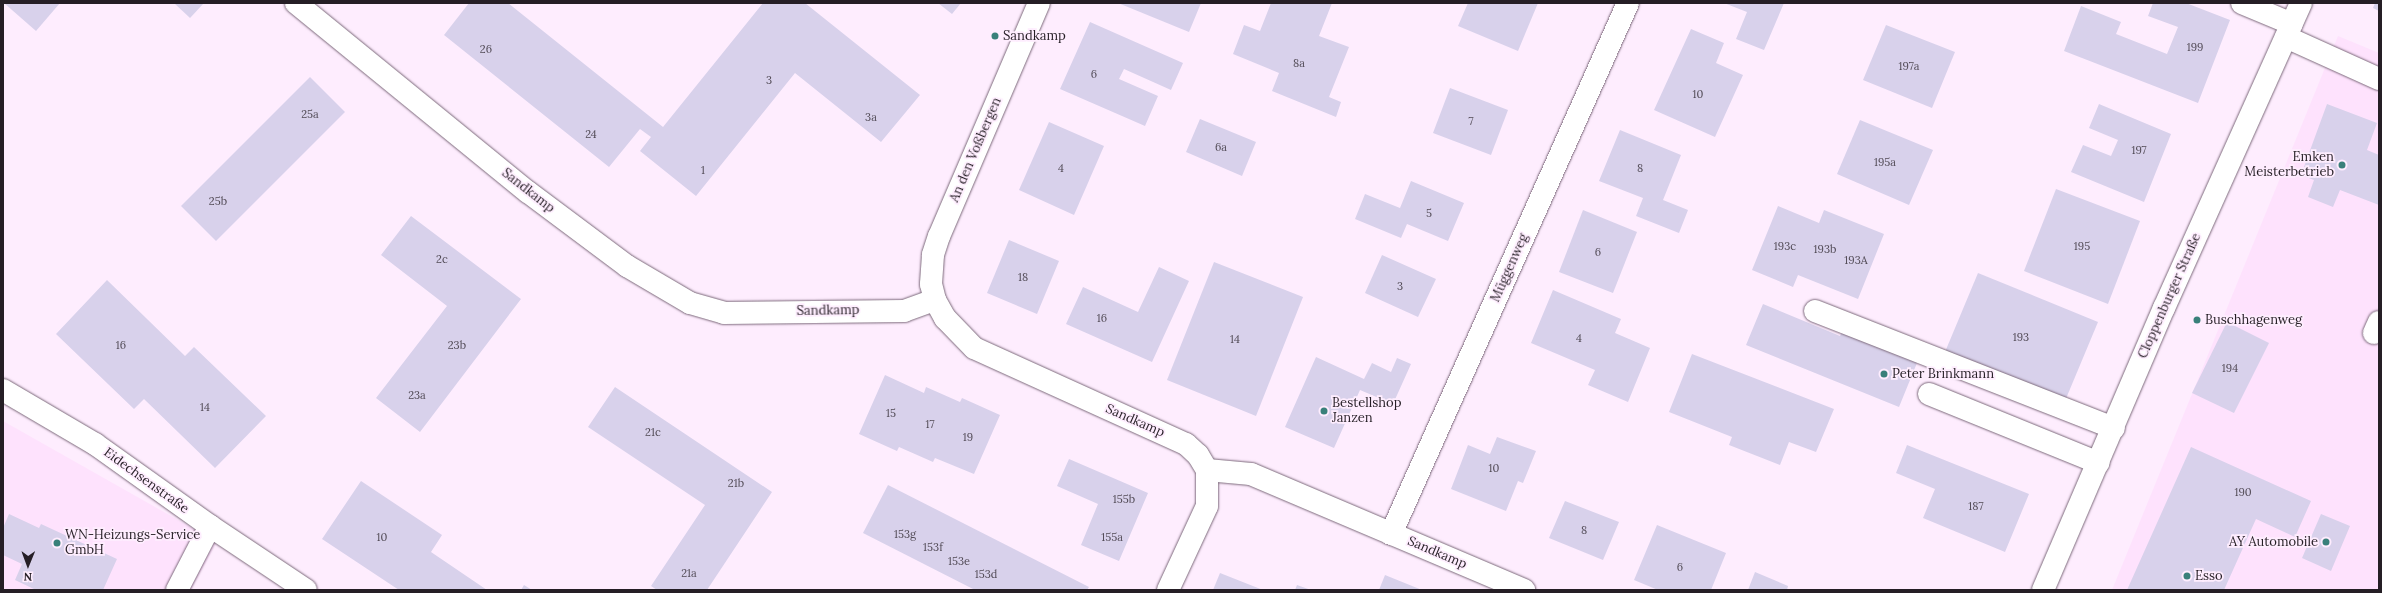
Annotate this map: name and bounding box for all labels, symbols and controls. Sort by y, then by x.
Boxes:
place label: Sandkamp [1003,28,1066,44]
marker: Sandkamp [990,31,1000,41]
house number: 199 [2187,40,2203,54]
house number: 26 [480,42,492,56]
house number: 8a [1293,56,1305,70]
house number: 197a [1899,59,1919,73]
house number: 6 [1091,67,1097,81]
house number: 3 [766,73,772,87]
house number: 10 [1693,87,1703,101]
street label: An den Voßbergen [947,95,1005,205]
house number: 25a [301,107,319,121]
house number: 3a [865,110,877,124]
house number: 7 [1468,114,1474,128]
house number: 24 [585,127,597,141]
house number: 6a [1215,140,1227,154]
house number: 197 [2131,143,2147,157]
place label: Emken Meisterbetrieb [2244,150,2334,181]
house number: 195a [1874,155,1896,169]
marker: Emken Meisterbetrieb [2337,160,2347,170]
house number: 4 [1058,161,1064,175]
house number: 8 [1637,161,1643,175]
house number: 1 [701,163,705,177]
street label: Sandkamp [498,166,558,216]
house number: 25b [209,194,227,208]
house number: 5 [1426,206,1432,220]
street label: Müggenweg [1488,231,1532,305]
street label: Cloppenburger Straße [2135,231,2205,361]
house number: 193c [1774,239,1796,253]
house number: 195 [2074,239,2090,253]
house number: 193b [1814,242,1836,256]
house number: 6 [1595,245,1601,259]
house number: 2c [436,252,448,266]
house number: 193A [1844,253,1868,267]
house number: 18 [1018,270,1028,284]
house number: 3 [1397,279,1403,293]
street label: Sandkamp [796,303,860,319]
house number: 16 [1097,311,1107,325]
place label: Buschhagenweg [2205,312,2302,328]
marker: Buschhagenweg [2192,315,2202,325]
house number: 193 [2013,330,2029,344]
house number: 4 [1576,331,1582,345]
house number: 14 [1230,332,1240,346]
house number: 16 [116,338,126,352]
house number: 23b [448,338,466,352]
house number: 194 [2222,361,2238,375]
place label: Peter Brinkmann [1892,366,1994,382]
marker: Peter Brinkmann [1879,369,1889,379]
house number: 23a [408,388,426,402]
place label: Bestellshop Janzen [1332,396,1401,427]
house number: 14 [200,400,210,414]
street label: Sandkamp [1103,401,1167,441]
house number: 15 [886,406,896,420]
marker: Bestellshop Janzen [1319,406,1329,416]
house number: 17 [925,417,935,431]
house number: 21c [645,425,661,439]
house number: 19 [963,430,973,444]
street label: Eidechsenstraße [100,445,192,517]
house number: 10 [1489,461,1499,475]
house number: 21b [728,476,744,490]
house number: 190 [2234,485,2252,499]
house number: 155b [1113,492,1135,506]
house number: 187 [1968,499,1984,513]
house number: 8 [1581,523,1587,537]
house number: 153g [894,527,916,541]
place label: WN-Heizungs-Service GmbH [65,528,200,559]
house number: 10 [377,530,387,544]
house number: 155a [1101,530,1123,544]
street label: Sandkamp [1405,534,1469,572]
place label: AY Automobile [2229,534,2318,550]
marker: AY Automobile [2321,537,2331,547]
marker: WN-Heizungs-Service GmbH [52,538,62,548]
house number: 153f [923,540,943,554]
north arrow [8,545,48,585]
house number: 153e [948,554,970,568]
house number: 6 [1677,560,1683,574]
house number: 21a [681,566,697,580]
house number: 153d [975,567,997,581]
place label: Esso [2195,568,2223,584]
text: N [23,570,32,584]
marker: Esso [2182,571,2192,581]

